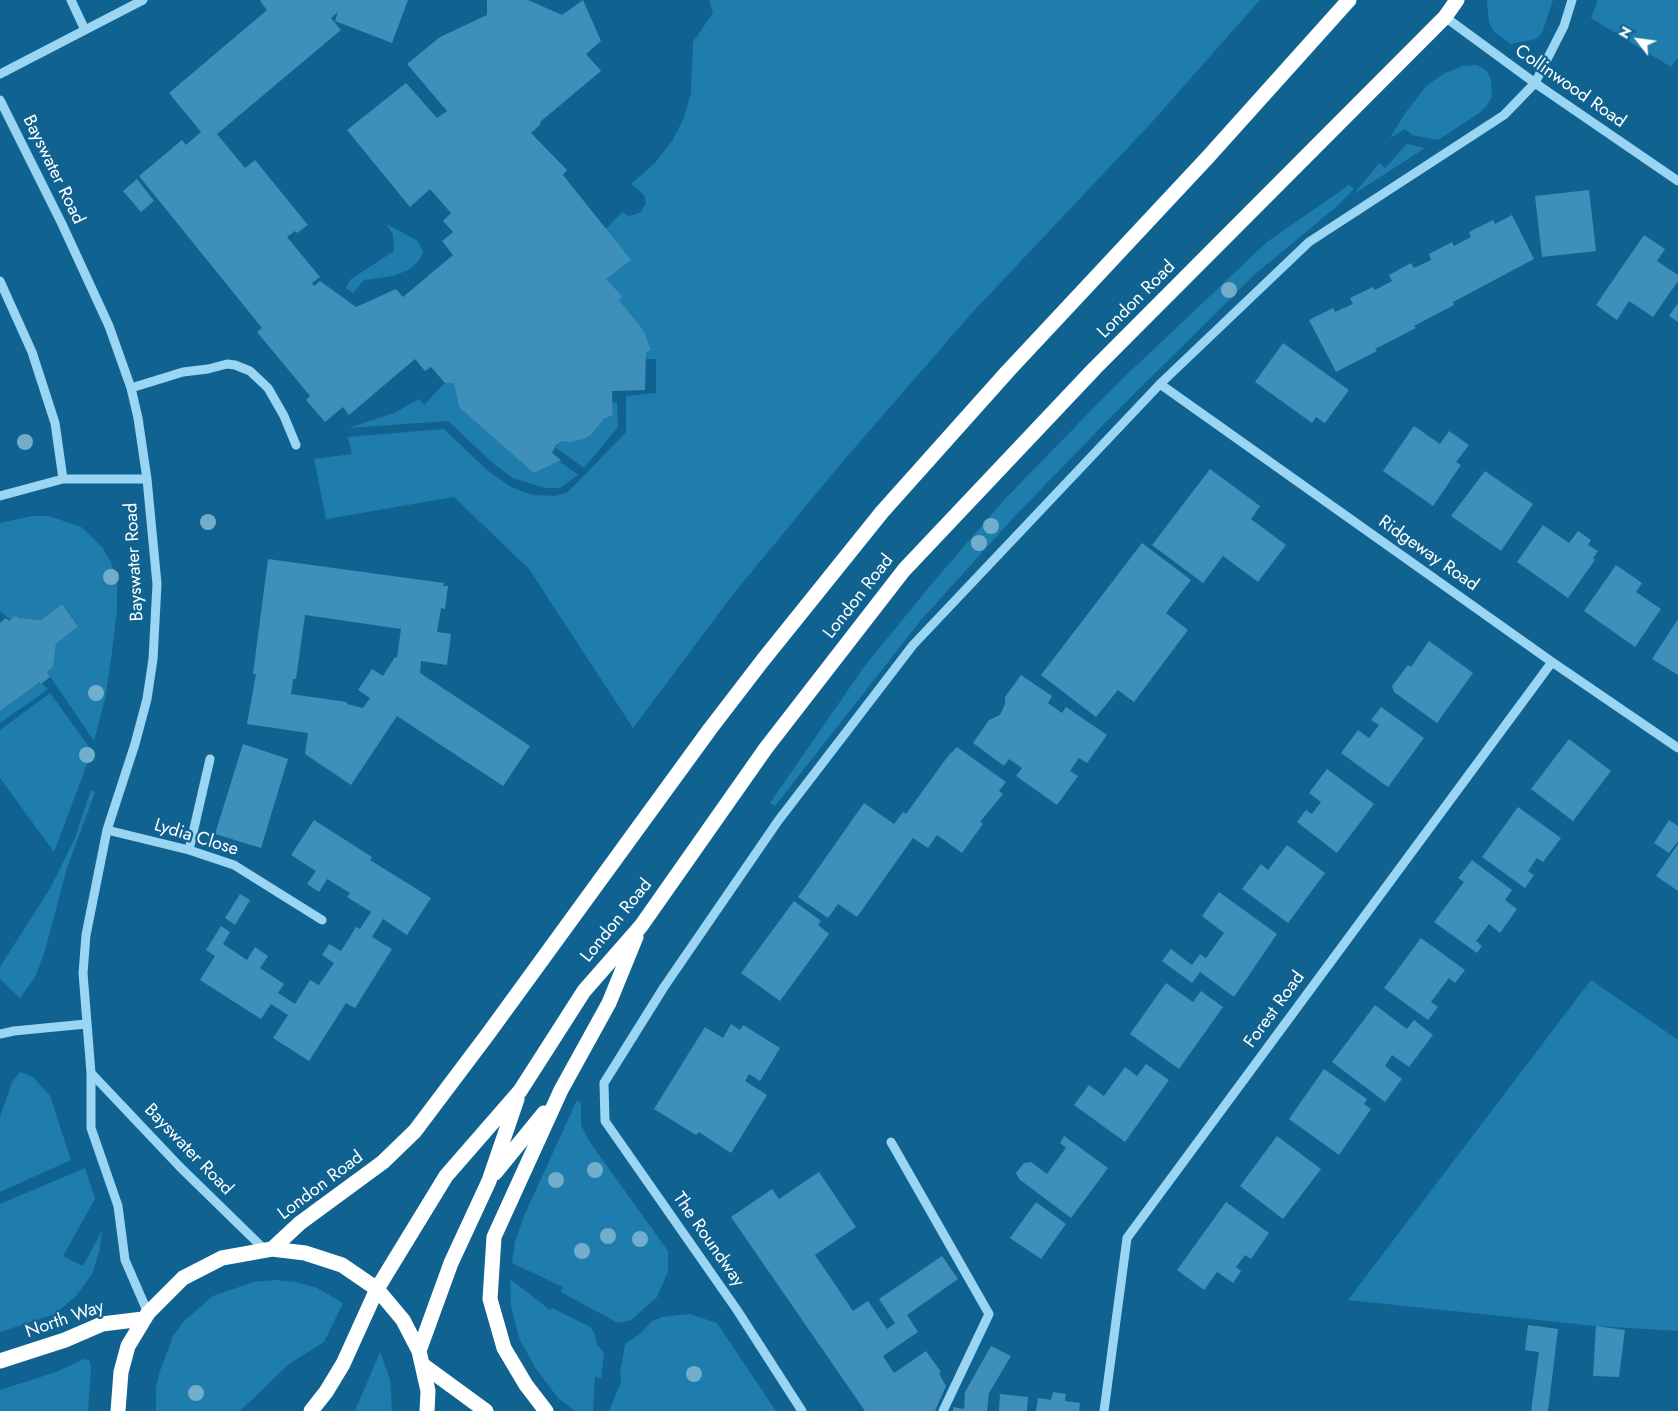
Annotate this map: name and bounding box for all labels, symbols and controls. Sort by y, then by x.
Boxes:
north arrow [1613,15,1663,65]
text: N [1614,23,1636,42]
street label: Collinwood Road [1510,41,1630,133]
street label: Bayswater Road [17,112,89,228]
street label: London Road [1094,257,1180,343]
street label: Bayswater Road [121,502,149,622]
street label: Ridgeway Road [1374,512,1482,596]
street label: London Road [819,551,899,643]
street label: Lydia Close [151,815,241,861]
street label: London Road [577,875,657,967]
street label: Forest Road [1240,968,1310,1052]
street label: Bayswater Road [139,1100,237,1200]
street label: London Road [274,1147,368,1225]
street label: The Roundway [668,1189,748,1291]
street label: North Way [23,1297,107,1343]

